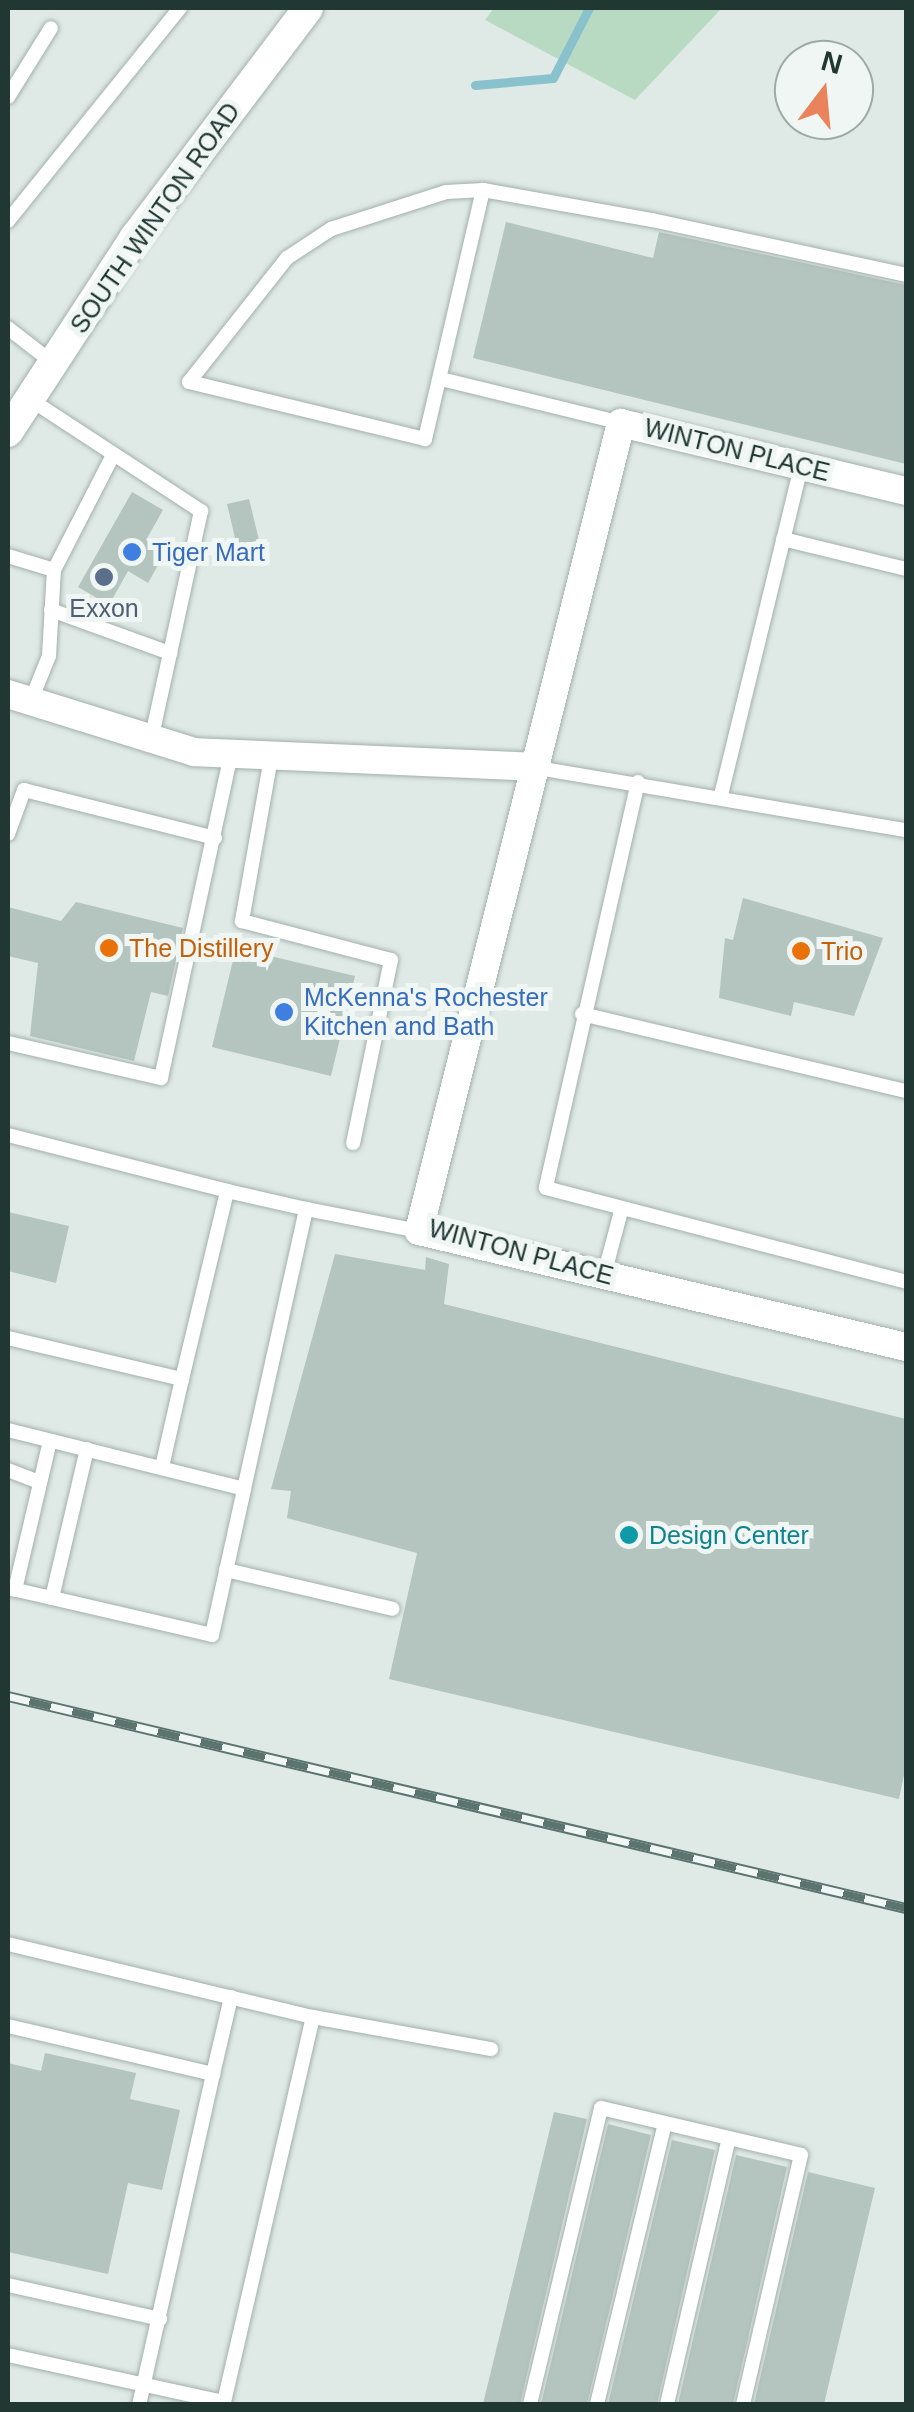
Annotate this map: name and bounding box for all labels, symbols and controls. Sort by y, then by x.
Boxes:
north arrow [774,40,874,140]
text: N [818,45,846,80]
street label: SOUTH WINTON ROAD [64,97,246,339]
street label: WINTON PLACE [641,412,833,488]
place label: Tiger Mart [152,537,265,567]
marker: Tiger Mart [121,541,143,563]
marker: Exxon [93,566,115,588]
place label: Exxon [69,593,139,623]
place label: The Distillery [129,933,273,963]
place label: Trio [821,936,863,966]
marker: The Distillery [98,937,120,959]
marker: Trio [790,940,812,962]
place label: McKenna's Rochester Kitchen and Bath [304,983,548,1042]
marker: McKenna's Rochester Kitchen and Bath [273,1001,295,1023]
street label: WINTON PLACE [425,1213,617,1291]
place label: Design Center [649,1520,809,1550]
marker: Design Center [618,1524,640,1546]

